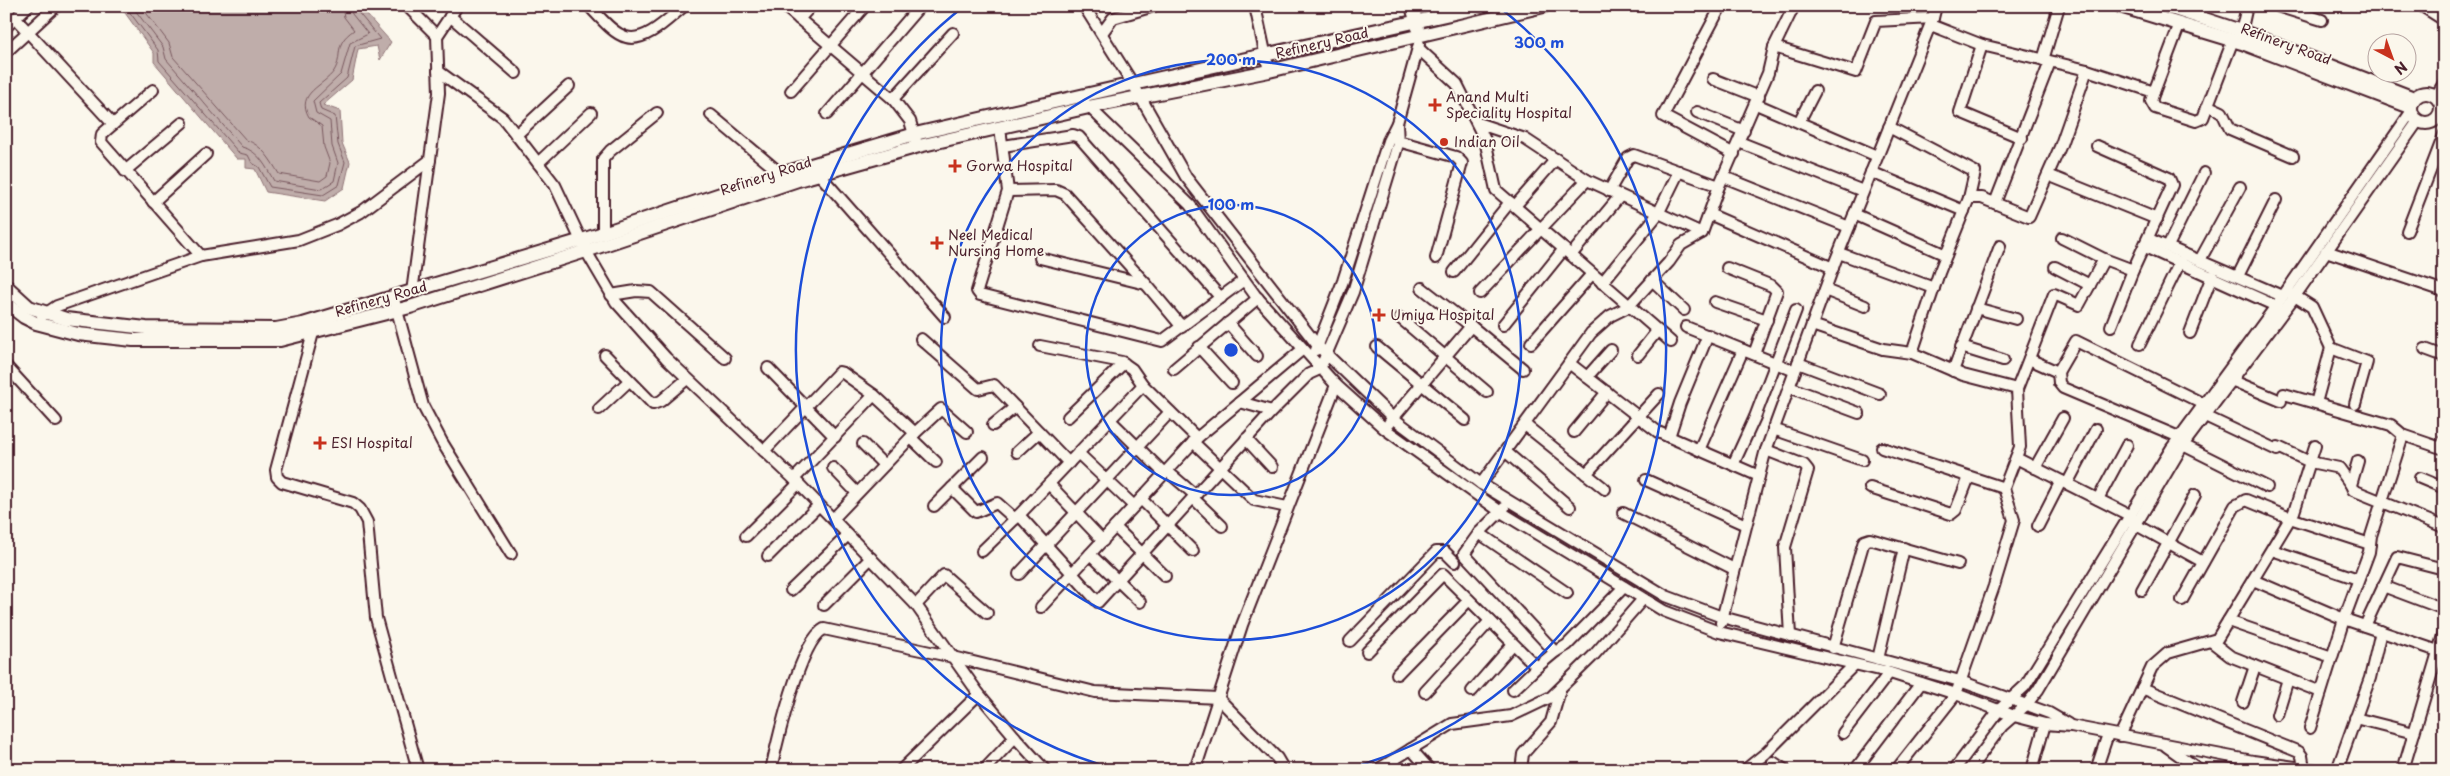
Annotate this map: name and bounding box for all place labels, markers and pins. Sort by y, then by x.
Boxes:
place label: Anand Multi Speciality Hospital [1446,86,1572,123]
marker: Anand Multi Speciality Hospital [1428,98,1442,112]
place label: Indian Oil [1454,131,1520,152]
marker: Indian Oil [1438,136,1450,148]
place label: Gorwa Hospital [966,155,1073,176]
marker: Gorwa Hospital [948,159,962,173]
place label: Neel Medical Nursing Home [948,224,1044,261]
marker: Neel Medical Nursing Home [930,236,944,250]
place label: Umiya Hospital [1390,304,1494,325]
marker: Umiya Hospital [1372,308,1386,322]
centre of rings [1222,341,1240,359]
place label: ESI Hospital [331,432,413,453]
marker: ESI Hospital [313,436,327,450]

